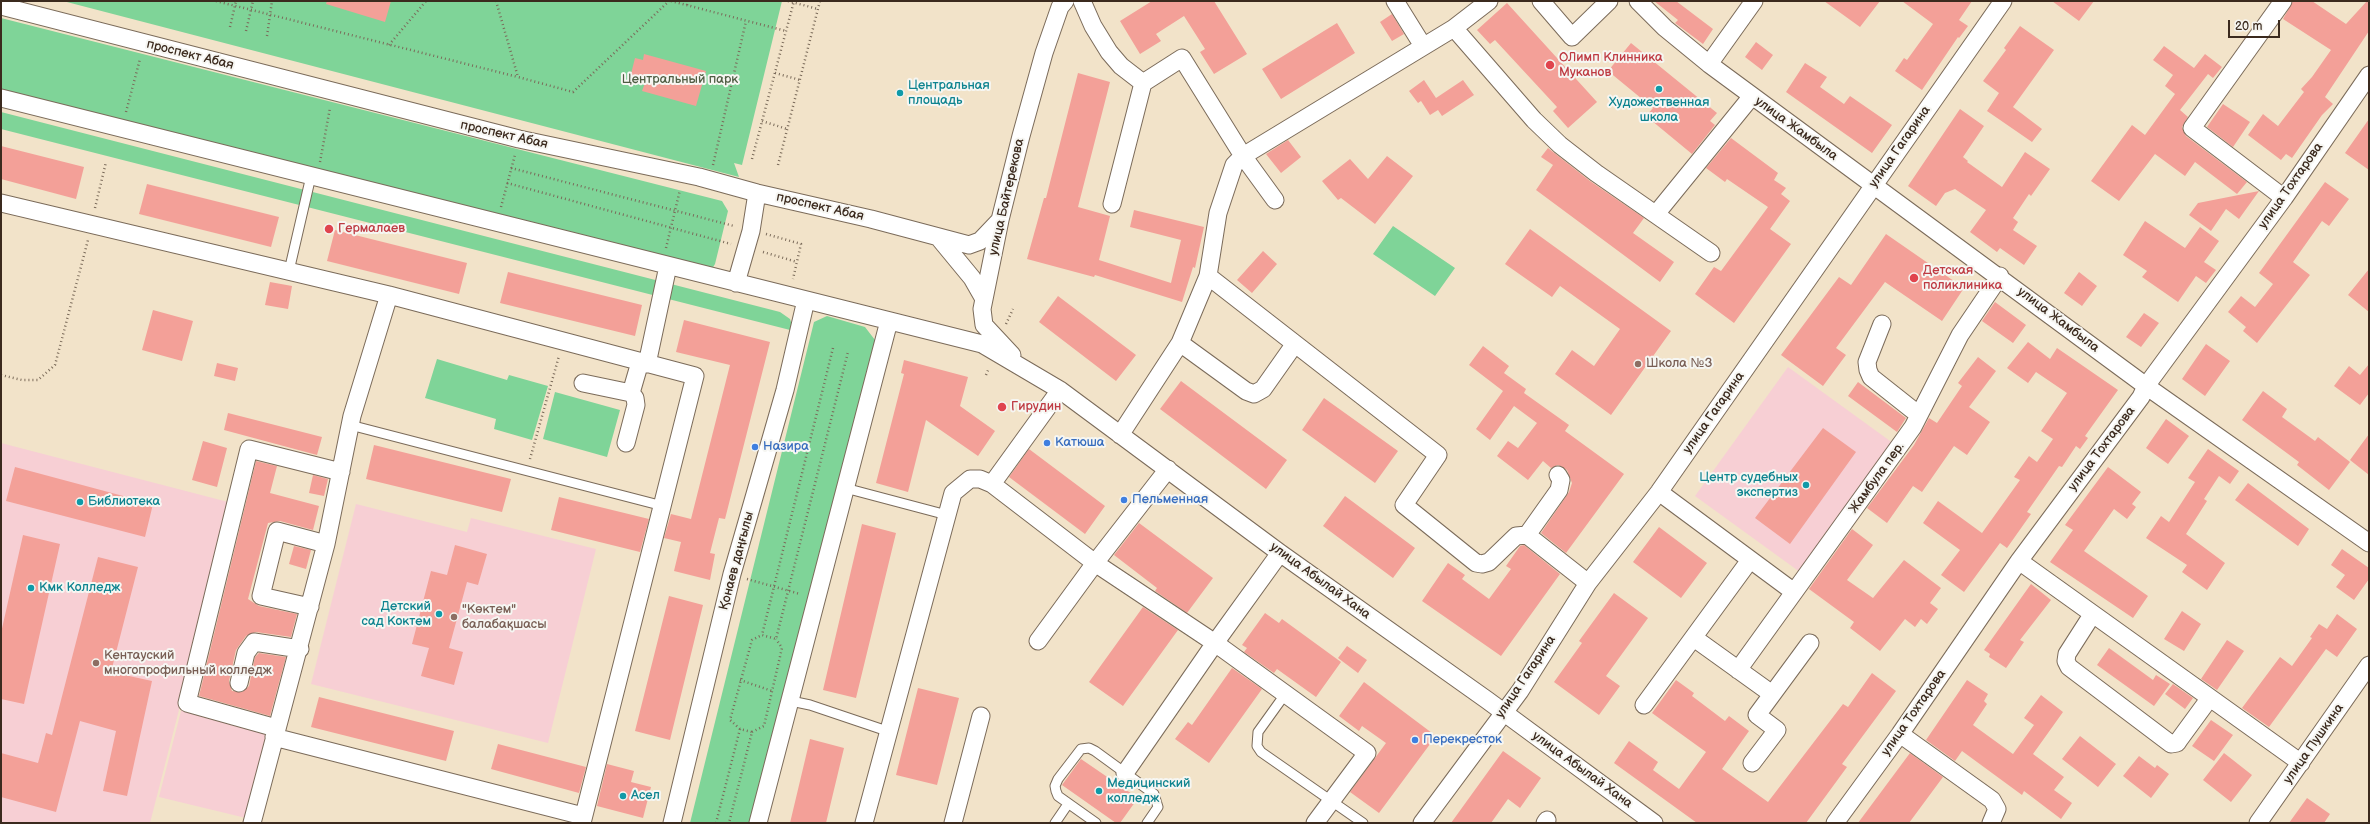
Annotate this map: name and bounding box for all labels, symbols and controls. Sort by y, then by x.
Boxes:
scale bar [2230,12,2282,38]
text: 20 m [2235,19,2262,34]
street label: проспект Абая [145,37,235,73]
place label: ОЛимп Клинника Муканов [1559,50,1663,81]
marker: ОЛимп Клинника Муканов [1544,59,1556,71]
park label: Центральный парк [622,72,738,88]
place label: Центральная площадь [908,78,990,109]
marker: Художественная школа [1654,84,1664,94]
marker: Центральная площадь [895,88,905,98]
street label: улица Жамбыла [1752,94,1840,164]
place label: Художественная школа [1609,95,1709,126]
street label: улица Гагарина [1866,103,1934,191]
street label: проспект Абая [459,117,549,153]
street label: улица Байтерекова [986,137,1028,257]
street label: улица Тохтарова [2255,140,2327,232]
street label: проспект Абая [775,189,865,225]
place label: Гермалаев [338,221,405,237]
marker: Гермалаев [323,223,335,235]
place label: Детская поликлиника [1923,263,2002,294]
marker: Детская поликлиника [1908,272,1920,284]
street label: улица Жамбыла [2014,284,2102,356]
place label: Школа №3 [1646,356,1712,372]
marker: Школа №3 [1633,359,1643,369]
street label: улица Гагарина [1680,369,1748,457]
place label: Гирудин [1011,399,1061,415]
marker: Гирудин [996,401,1008,413]
street label: улица Тохтарова [2065,404,2139,494]
place label: Катюша [1055,435,1105,451]
marker: Катюша [1042,438,1052,448]
place label: Назира [763,439,809,455]
street label: Жамбула пер. [1846,439,1908,517]
marker: Назира [750,442,760,452]
place label: Центр судебных экспертиз [1699,470,1798,501]
marker: Центр судебных экспертиз [1801,480,1811,490]
place label: Пельменная [1132,492,1208,508]
place label: Библиотека [88,494,160,510]
marker: Пельменная [1119,495,1129,505]
marker: Библиотека [75,497,85,507]
street label: Қонаев даңғылы [716,510,758,612]
street label: улица Абылай Хана [1267,539,1373,623]
place label: Кмк Колледж [39,580,120,596]
marker: Кмк Колледж [26,583,36,593]
place label: Детский сад Коктем [362,599,431,630]
place label: "Көктем" балабақшасы [462,602,547,633]
marker: Детский сад Коктем [434,609,444,619]
marker: "Көктем" балабақшасы [449,612,459,622]
street label: улица Гагарина [1493,633,1559,721]
place label: Кентауский многопрофильный колледж [104,648,272,679]
marker: Кентауский многопрофильный колледж [91,658,101,668]
street label: улица Тохтарова [1878,667,1950,759]
street label: улица Пушкина [2281,701,2347,787]
street label: улица Абылай Хана [1529,728,1635,812]
place label: Перекресток [1423,732,1502,748]
marker: Перекресток [1410,735,1420,745]
place label: Медицинский колледж [1107,776,1191,807]
marker: Медицинский колледж [1094,786,1104,796]
place label: Асел [631,788,660,804]
marker: Асел [618,791,628,801]

